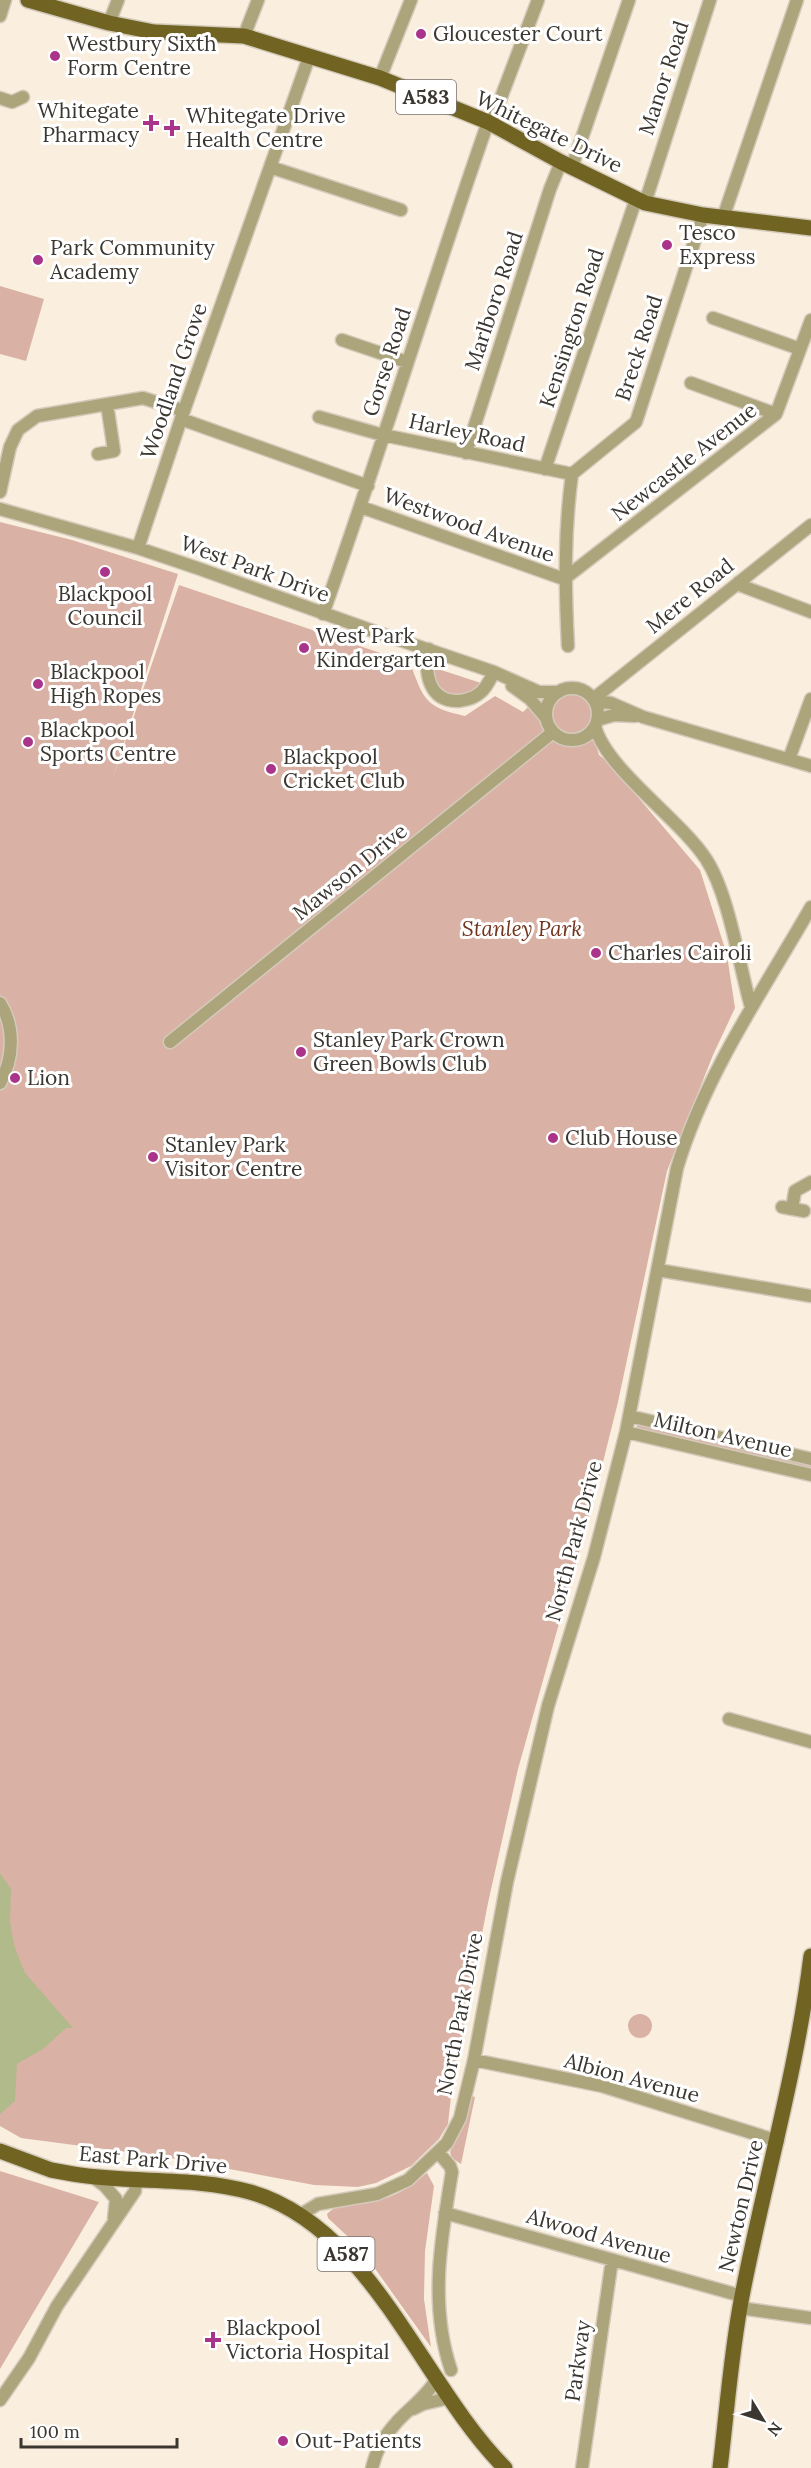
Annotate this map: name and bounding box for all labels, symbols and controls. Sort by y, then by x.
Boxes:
street label: Manor Road [632,17,695,138]
place label: Gloucester Court [433,20,604,47]
marker: Gloucester Court [414,27,428,41]
place label: Westbury Sixth Form Centre [67,30,217,81]
marker: Westbury Sixth Form Centre [48,49,62,63]
road number: A583 [396,80,456,114]
street label: Whitegate Drive [472,84,627,179]
place label: Whitegate Pharmacy [38,97,139,148]
place label: Whitegate Drive Health Centre [186,102,346,153]
marker: Whitegate Pharmacy [144,116,158,130]
marker: Whitegate Drive Health Centre [163,119,181,137]
place label: Tesco Express [679,219,756,270]
street label: Marlboro Road [458,228,529,374]
place label: Park Community Academy [49,234,215,285]
marker: Tesco Express [660,238,674,252]
street label: Kensington Road [533,245,610,411]
marker: Park Community Academy [31,253,45,267]
street label: Breck Road [609,291,668,404]
street label: Woodland Grove [134,299,213,463]
street label: Gorse Road [356,304,417,420]
street label: Newcastle Avenue [605,396,762,527]
street label: Harley Road [406,407,528,458]
street label: Westwood Avenue [380,481,558,568]
street label: West Park Drive [177,529,333,608]
street label: Mere Road [640,552,739,639]
marker: Blackpool Council [98,565,112,579]
place label: Blackpool Council [58,580,152,631]
place label: West Park Kindergarten [316,622,446,673]
marker: West Park Kindergarten [297,641,311,655]
place label: Blackpool High Ropes [50,658,161,709]
marker: Blackpool High Ropes [31,677,45,691]
place label: Blackpool Sports Centre [40,716,176,767]
marker: Blackpool Sports Centre [21,735,35,749]
place label: Blackpool Cricket Club [283,743,405,794]
marker: Blackpool Cricket Club [264,762,278,776]
street label: Mawson Drive [287,817,412,926]
park label: Stanley Park [462,915,582,942]
place label: Charles Cairoli [608,939,752,966]
marker: Charles Cairoli [589,946,603,960]
place label: Stanley Park Crown Green Bowls Club [313,1026,505,1077]
marker: Stanley Park Crown Green Bowls Club [294,1045,308,1059]
place label: Lion [27,1064,70,1091]
marker: Lion [8,1071,22,1085]
place label: Club House [565,1124,678,1151]
place label: Stanley Park Visitor Centre [164,1131,302,1182]
marker: Club House [546,1131,560,1145]
marker: Stanley Park Visitor Centre [146,1150,160,1164]
street label: Milton Avenue [651,1406,795,1464]
street label: North Park Drive [539,1458,608,1624]
street label: North Park Drive [430,1930,489,2098]
street label: Albion Avenue [561,2046,703,2109]
street label: Newton Drive [712,2137,769,2275]
street label: East Park Drive [78,2140,228,2179]
street label: Alwood Avenue [523,2202,675,2269]
road number: A587 [318,2237,374,2271]
place label: Blackpool Victoria Hospital [225,2314,390,2365]
street label: Parkway [558,2318,597,2403]
marker: Blackpool Victoria Hospital [204,2331,222,2349]
north arrow [733,2390,793,2450]
scale bar [21,2411,177,2449]
text: N [763,2418,787,2440]
text: 100 m [30,2420,80,2443]
place label: Out-Patients [295,2427,421,2454]
marker: Out-Patients [276,2434,290,2448]

